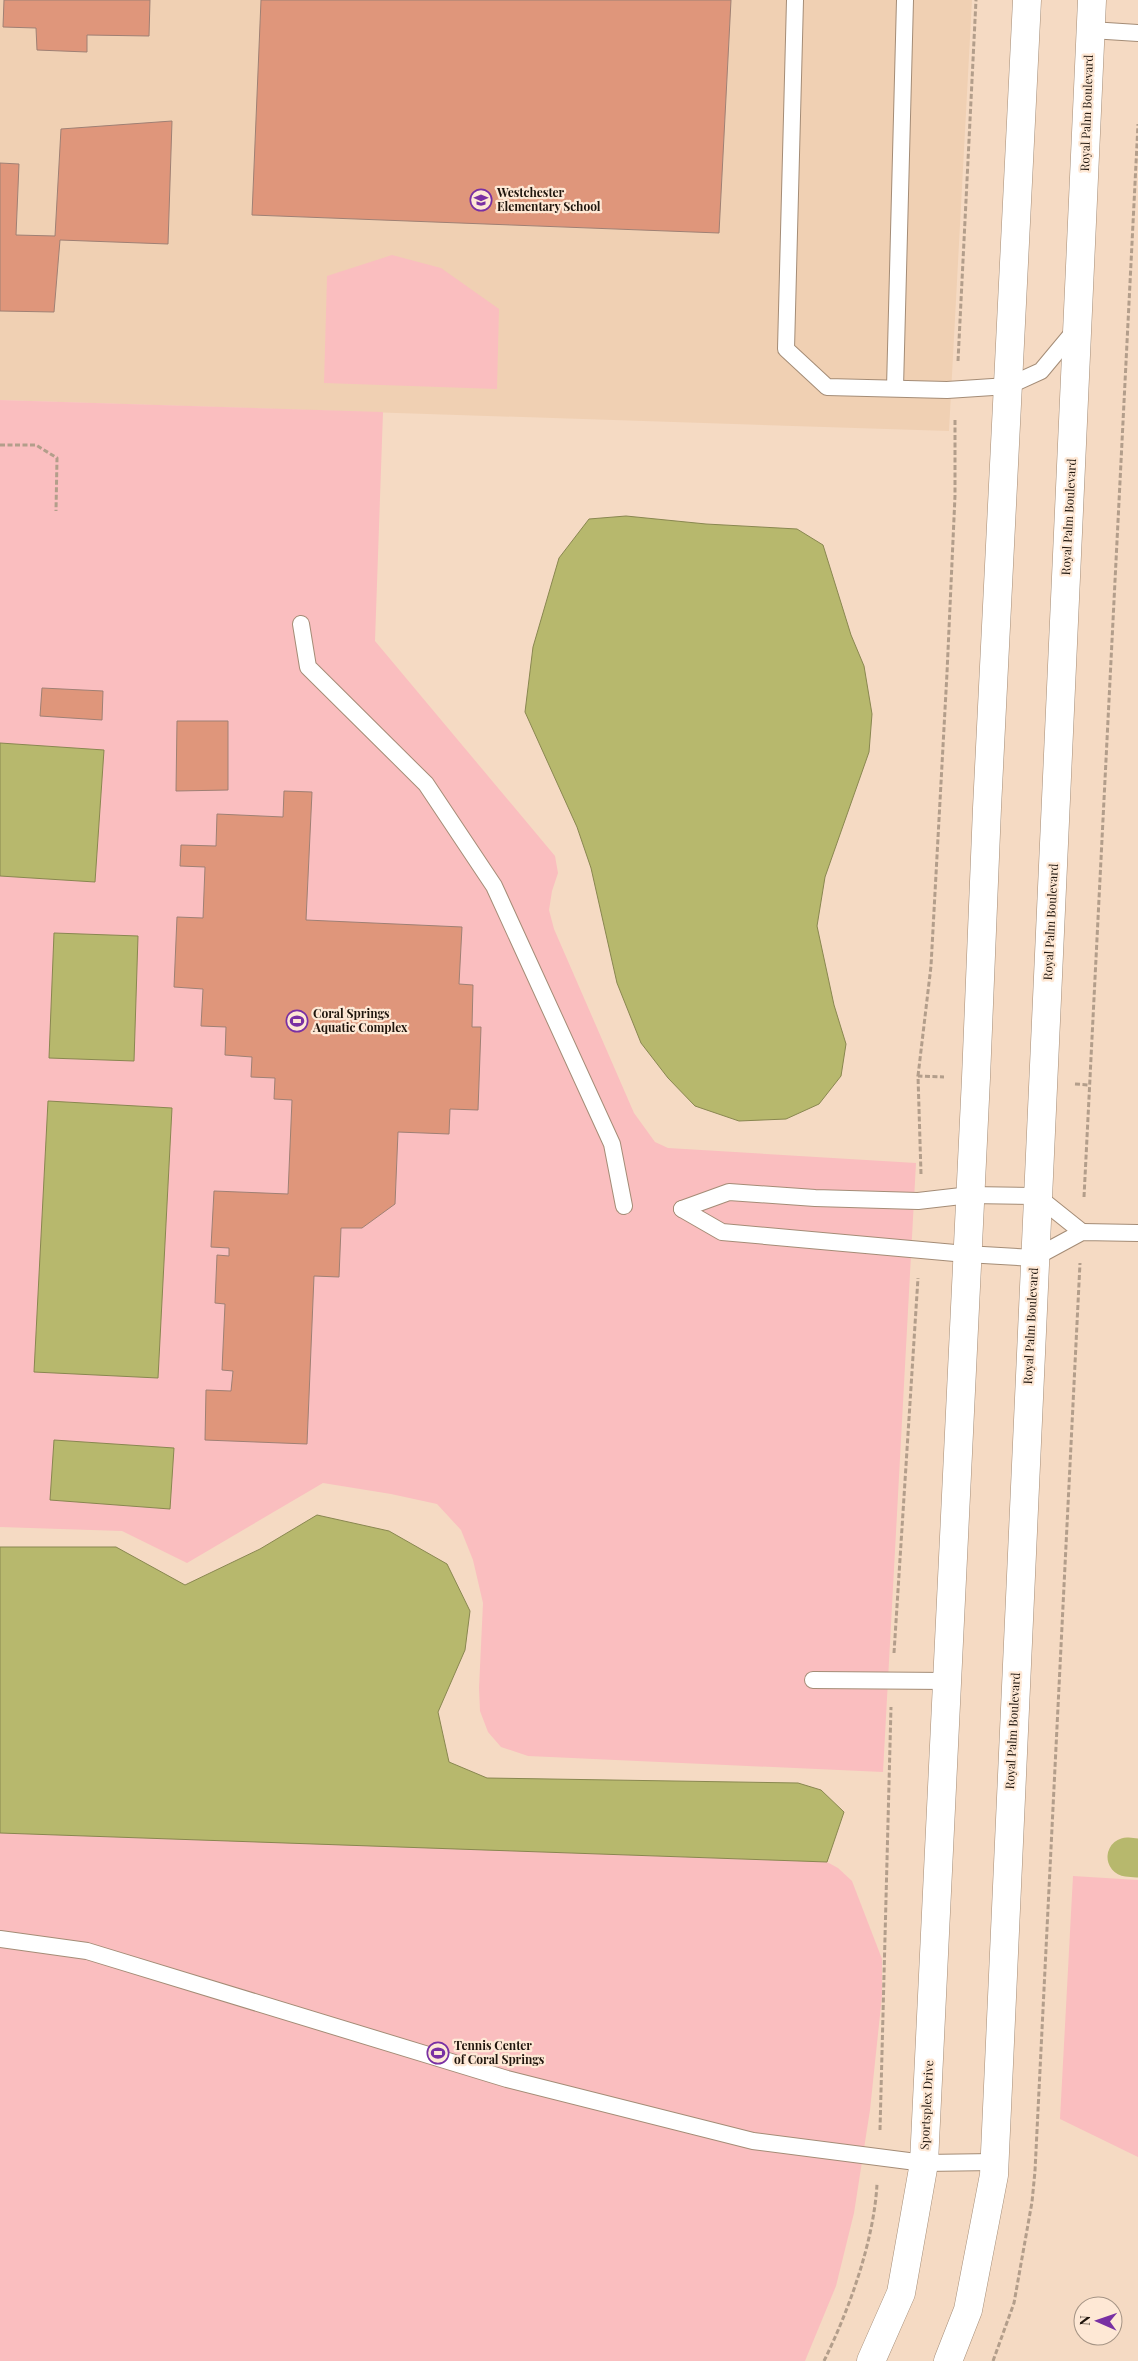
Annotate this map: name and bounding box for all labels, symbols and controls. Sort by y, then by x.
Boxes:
street label: Royal Palm Boulevard [1076,54,1096,172]
place label: Westchester Elementary School [496,184,601,214]
school or university icon: Westchester Elementary School [469,188,493,212]
street label: Royal Palm Boulevard [1057,458,1079,576]
street label: Royal Palm Boulevard [1039,863,1061,981]
place label: Coral Springs Aquatic Complex [312,1005,408,1035]
sports icon: Coral Springs Aquatic Complex [285,1009,309,1033]
street label: Royal Palm Boulevard [1019,1267,1041,1385]
street label: Royal Palm Boulevard [1001,1672,1023,1790]
place label: Tennis Center of Coral Springs [454,2037,545,2067]
sports icon: Tennis Center of Coral Springs [426,2041,450,2065]
street label: Sportsplex Drive [916,2060,936,2150]
north arrow [1073,2296,1123,2346]
text: N [1075,2315,1094,2326]

